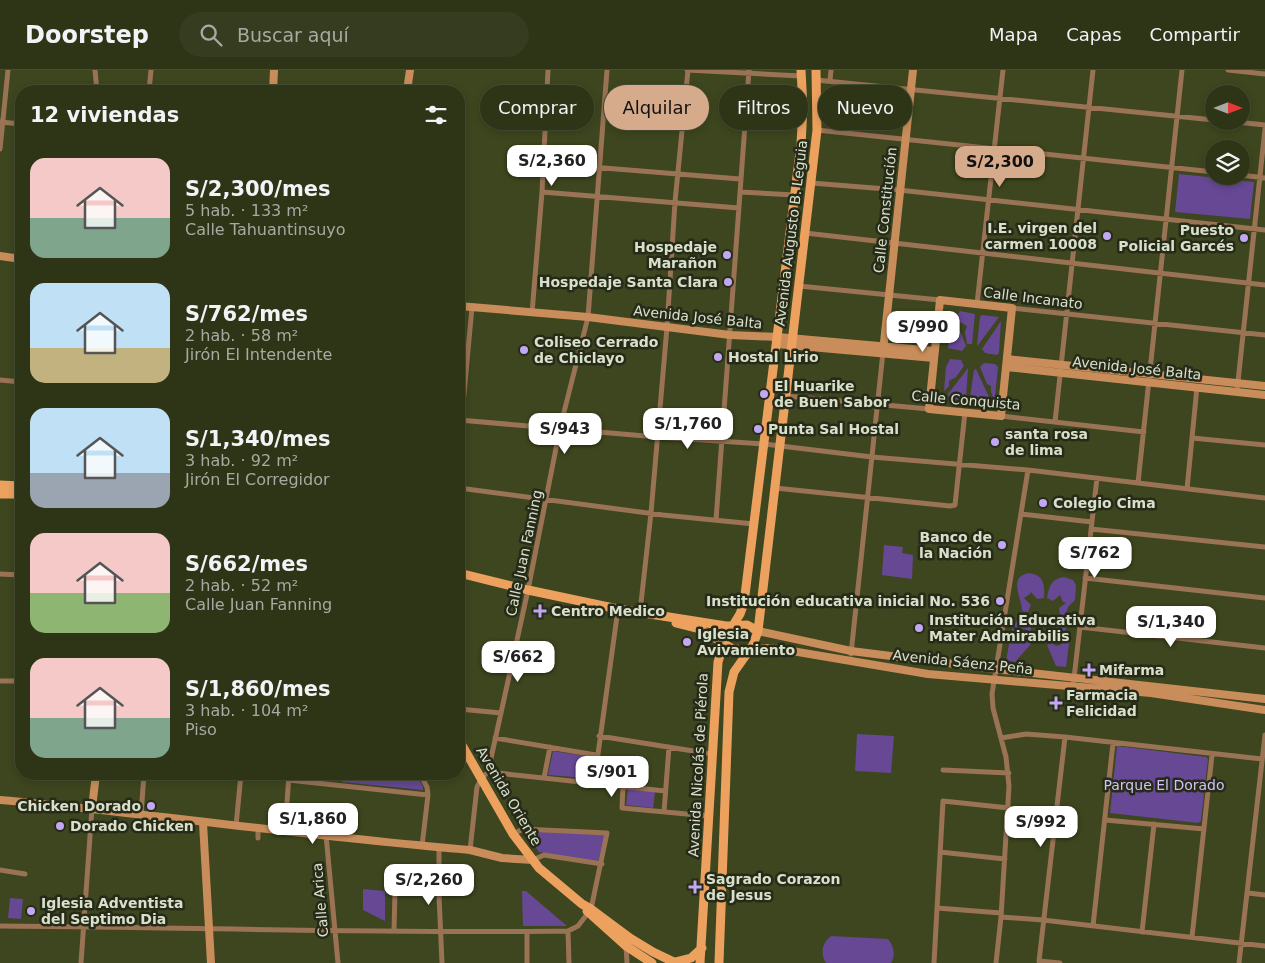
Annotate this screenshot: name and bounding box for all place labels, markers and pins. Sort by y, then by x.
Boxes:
pin: S/2,360 [506,144,598,187]
pin: S/2,300 [954,146,1046,188]
place label: I.E. virgen del carmen 10008 [985,220,1097,252]
place label: Puesto Policial Garcés [1118,222,1234,254]
marker: I.E. virgen del carmen 10008 [1101,230,1113,242]
marker: Puesto Policial Garcés [1238,232,1250,244]
place label: Hospedaje Marañon [634,239,717,271]
marker: Hospedaje Marañon [721,249,733,261]
place label: Hospedaje Santa Clara [539,274,718,290]
marker: Hospedaje Santa Clara [722,276,734,288]
pin: S/990 [888,310,958,353]
place label: Coliseo Cerrado de Chiclayo [534,334,659,366]
marker: Coliseo Cerrado de Chiclayo [518,344,530,356]
place label: Hostal Lirio [728,349,819,365]
marker: Hostal Lirio [712,351,724,363]
place label: El Huarike de Buen Sabor [774,378,890,410]
marker: El Huarike de Buen Sabor [758,388,770,400]
pin: S/1,760 [642,408,734,450]
pin: S/943 [530,412,600,455]
place label: Punta Sal Hostal [768,421,899,437]
marker: Punta Sal Hostal [752,423,764,435]
place label: santa rosa de lima [1005,426,1088,458]
marker: santa rosa de lima [989,436,1001,448]
place label: Colegio Cima [1053,495,1156,511]
marker: Colegio Cima [1037,497,1049,509]
place label: Banco de la Nación [919,529,992,561]
pin: S/762 [1060,536,1130,579]
marker: Banco de la Nación [996,539,1008,551]
place label: Institución educativa inicial No. 536 [706,593,990,609]
marker: Institución educativa inicial No. 536 [994,595,1006,607]
place label: Centro Medico [551,603,665,619]
marker: Centro Medico [533,604,547,618]
pin: S/1,340 [1125,606,1217,648]
place label: Institución Educativa Mater Admirabilis [929,612,1096,644]
marker: Institución Educativa Mater Admirabilis [913,622,925,634]
place label: Iglesia Avivamiento [697,626,795,658]
marker: Iglesia Avivamiento [681,636,693,648]
pin: S/662 [483,640,553,683]
place label: Mifarma [1099,662,1164,678]
marker: Mifarma [1083,664,1095,676]
place label: Farmacia Felicidad [1066,687,1138,719]
marker: Farmacia Felicidad [1050,697,1062,709]
pin: S/901 [577,756,647,798]
place label: Chicken Dorado [17,798,141,814]
marker: Chicken Dorado [145,800,157,812]
pin: S/1,860 [267,802,359,845]
pin: S/992 [1006,806,1076,848]
place label: Dorado Chicken [70,818,194,834]
marker: Dorado Chicken [54,820,66,832]
pin: S/2,260 [383,864,475,906]
place label: Sagrado Corazon de Jesus [706,871,840,903]
marker: Sagrado Corazon de Jesus [688,880,702,894]
place label: Iglesia Adventista del Septimo Dia [41,895,183,927]
marker: Iglesia Adventista del Septimo Dia [25,905,37,917]

